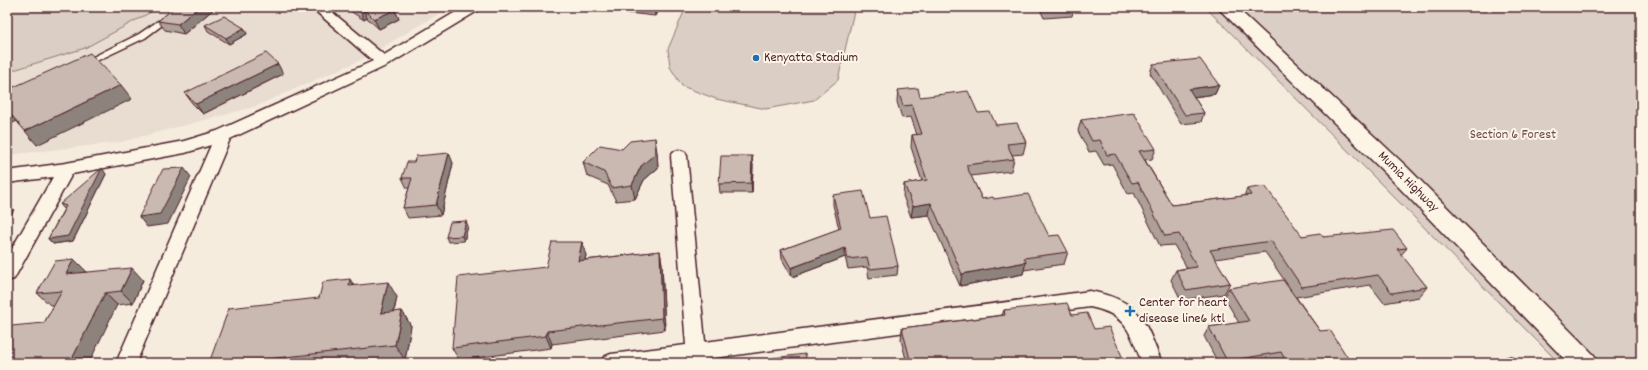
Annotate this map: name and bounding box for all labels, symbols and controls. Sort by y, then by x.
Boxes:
place label: Kenyatta Stadium [764,48,858,68]
marker: Kenyatta Stadium [751,53,761,63]
park label: Section 6 Forest [1470,125,1556,145]
street label: Mumia Highway [1373,147,1443,217]
place label: Center for heart disease line6 ktl [1139,293,1227,329]
marker: Center for heart disease line6 ktl [1124,305,1136,317]

